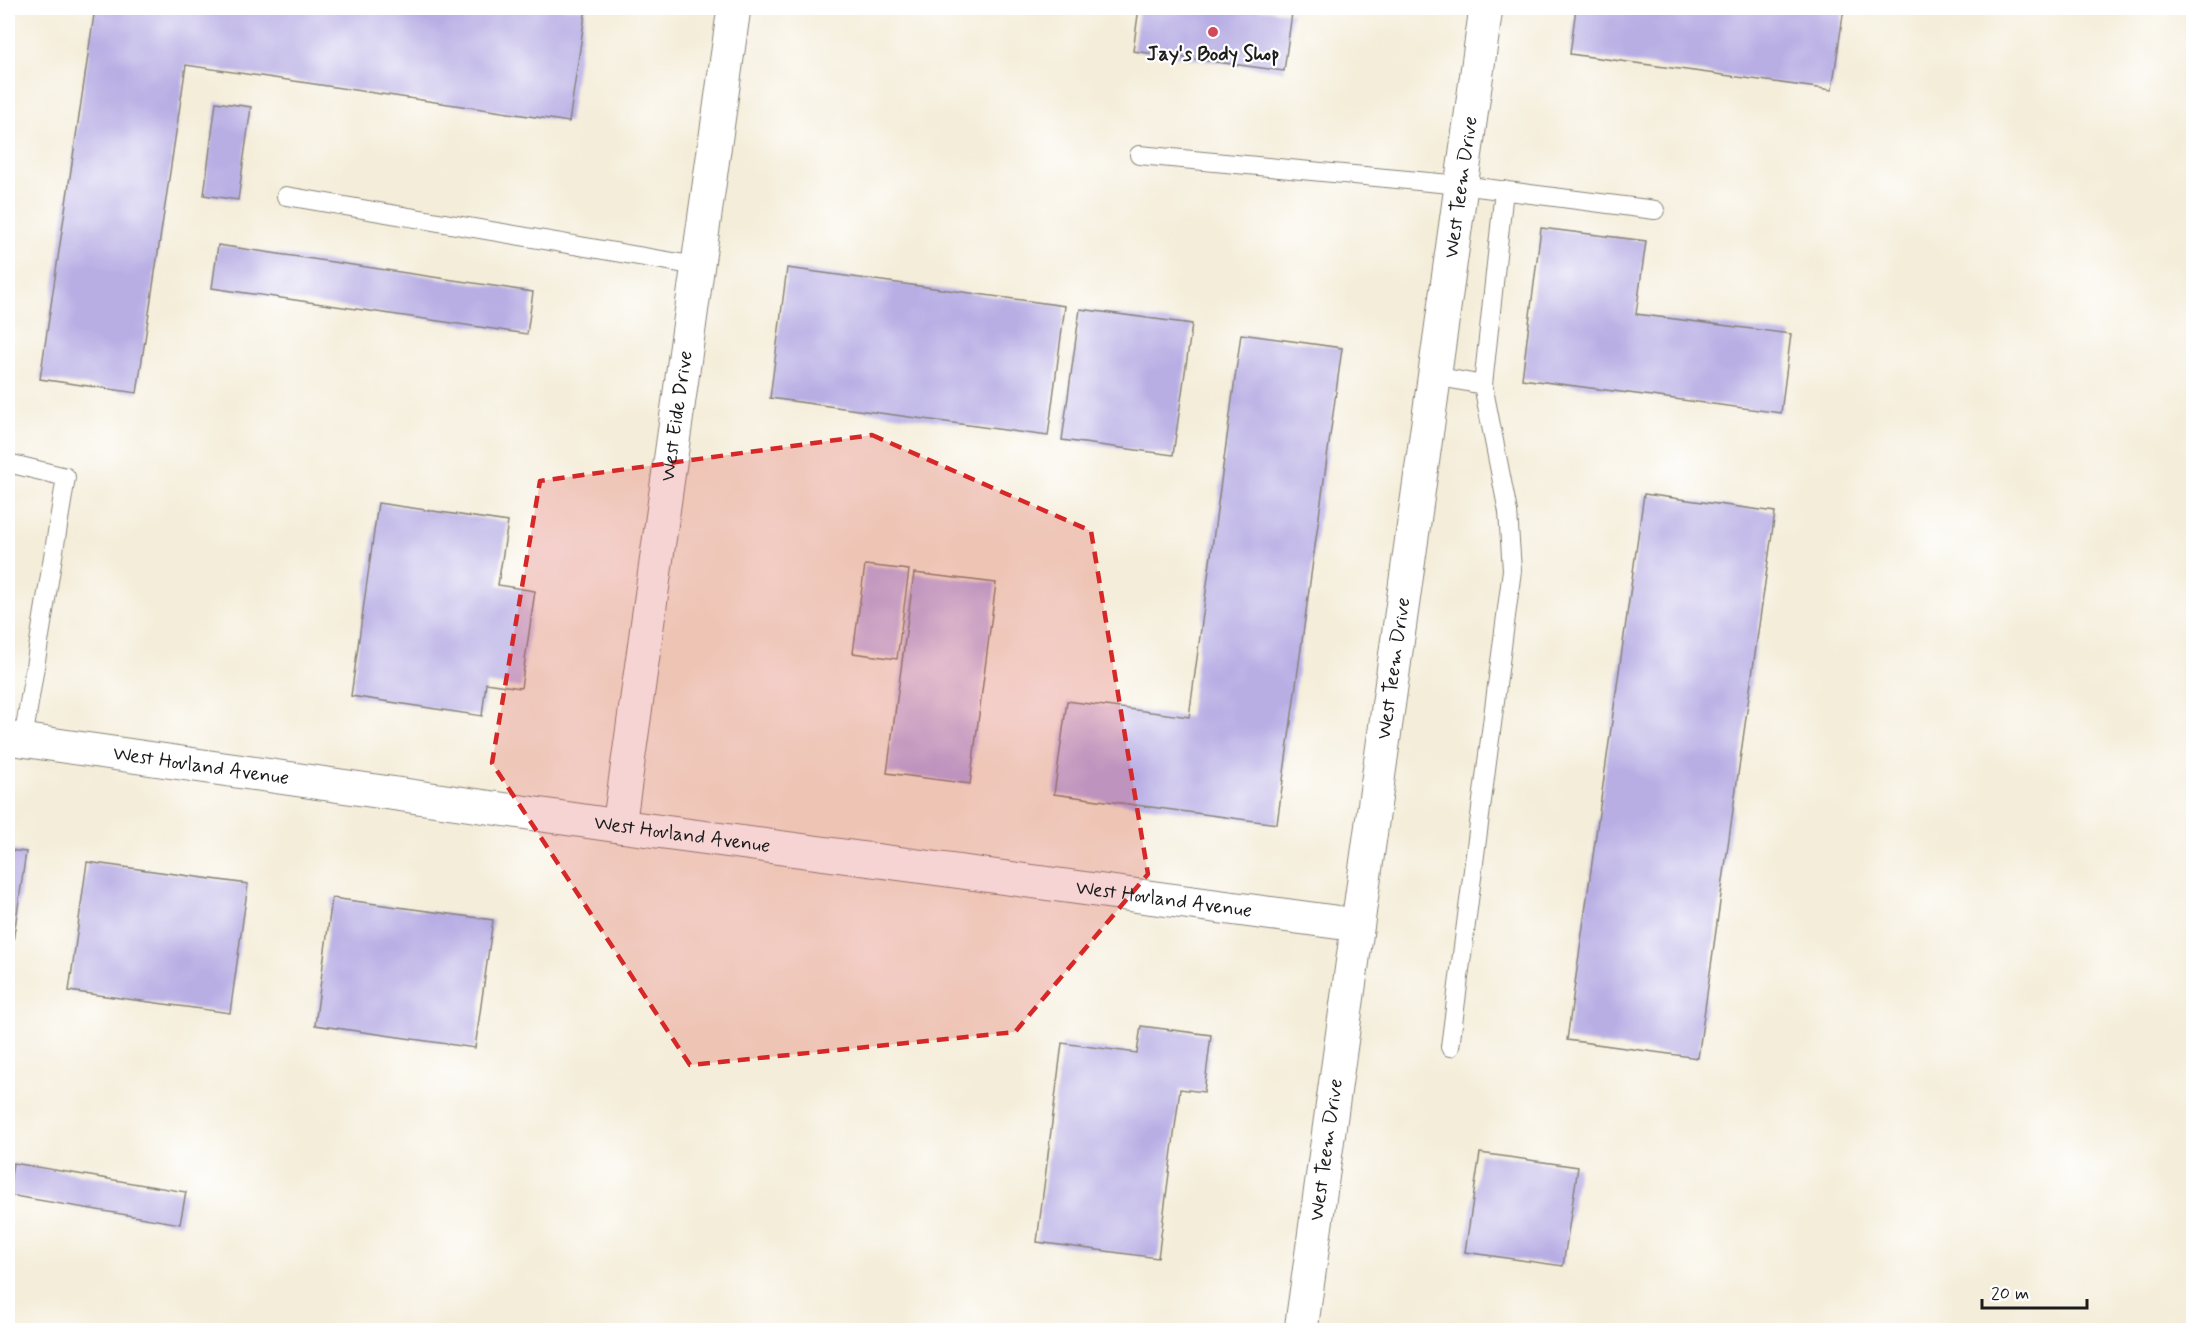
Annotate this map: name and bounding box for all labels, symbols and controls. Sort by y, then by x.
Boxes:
marker: Jay's Body Shop [1206,25,1220,39]
place label: Jay's Body Shop [1147,41,1279,68]
street label: West Teem Drive [1438,114,1484,260]
street label: West Eide Drive [654,349,699,483]
street label: West Teem Drive [1370,596,1417,741]
street label: West Hovland Avenue [111,740,291,792]
street label: West Hovland Avenue [592,809,772,860]
street label: West Hovland Avenue [1074,874,1254,924]
street label: West Teem Drive [1303,1077,1350,1223]
scale bar [1982,1272,2087,1310]
text: 20 m [1991,1282,2029,1306]

